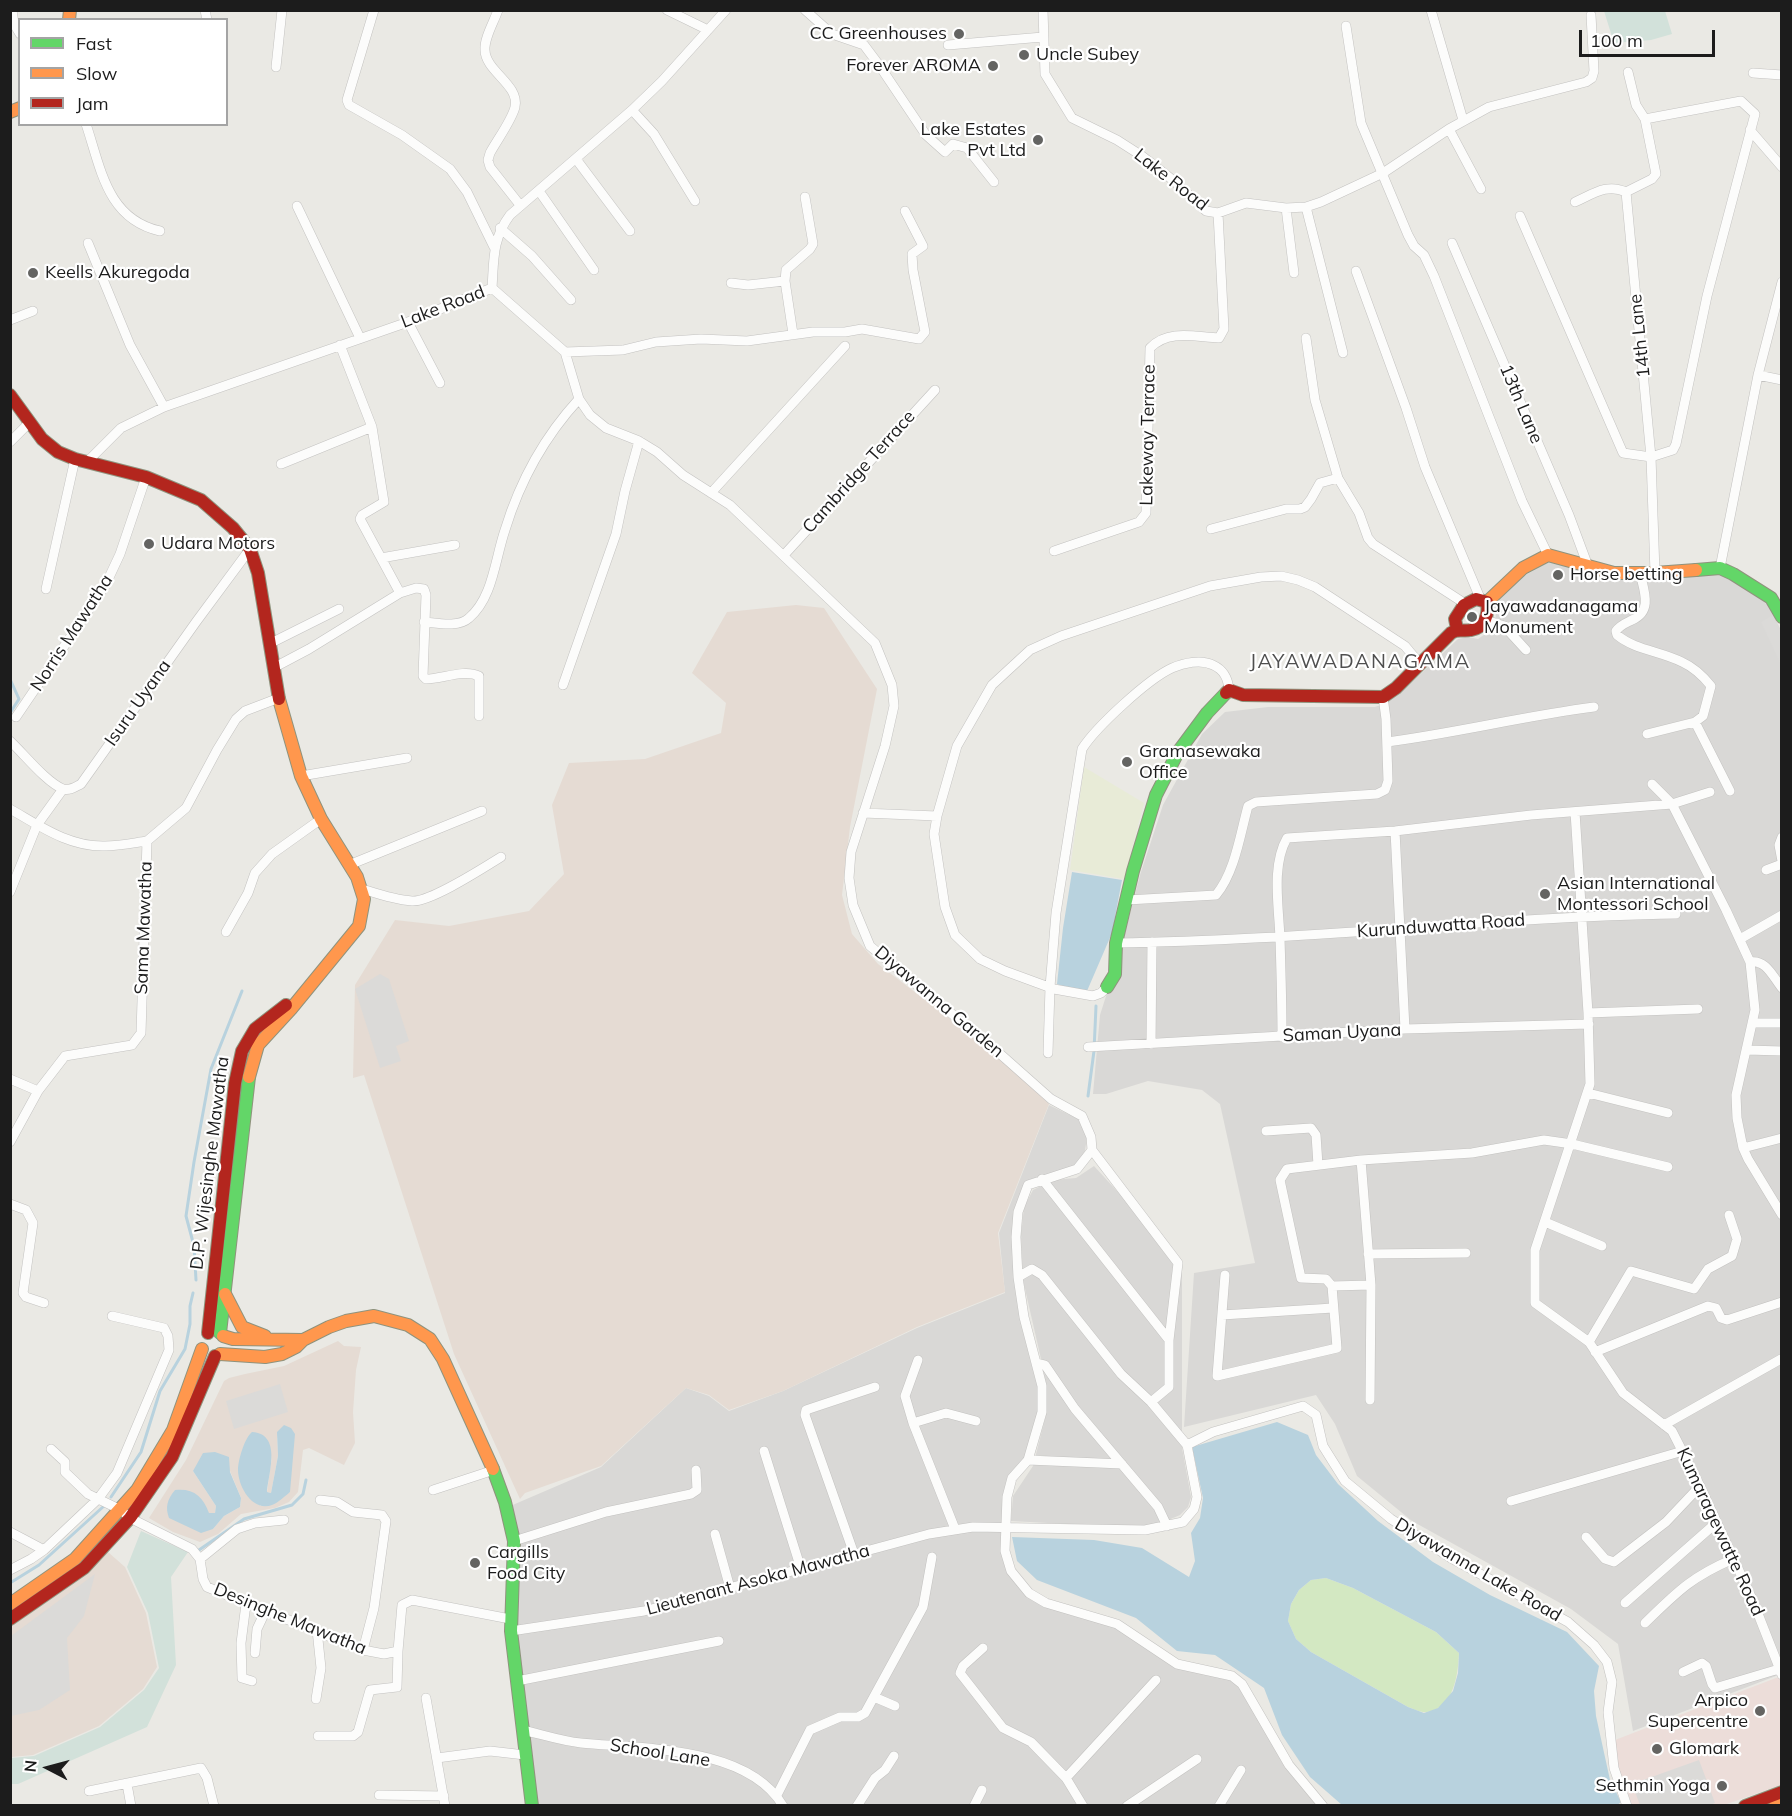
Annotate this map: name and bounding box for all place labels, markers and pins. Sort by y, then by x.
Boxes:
place label: CC Greenhouses [809,23,947,45]
marker: CC Greenhouses [952,27,966,41]
place label: Uncle Subey [1036,44,1139,66]
marker: Uncle Subey [1017,48,1031,62]
place label: Forever AROMA [846,55,981,77]
marker: Forever AROMA [986,59,1000,73]
place label: Lake Estates Pvt Ltd [921,119,1026,162]
marker: Lake Estates Pvt Ltd [1031,133,1045,147]
place label: Keells Akuregoda [45,262,190,284]
marker: Keells Akuregoda [26,266,40,280]
place label: Udara Motors [161,533,275,555]
marker: Udara Motors [142,537,156,551]
place label: Horse betting [1570,564,1683,586]
marker: Horse betting [1551,568,1565,582]
place label: Jayawadanagama Monument [1484,596,1638,638]
marker: Jayawadanagama Monument [1465,610,1479,624]
place label: Gramasewaka Office [1139,741,1261,783]
marker: Gramasewaka Office [1120,755,1134,769]
place label: Asian International Montessori School [1557,873,1715,916]
marker: Asian International Montessori School [1538,887,1552,901]
place label: Cargills Food City [487,1542,565,1584]
marker: Cargills Food City [468,1556,482,1570]
place label: Arpico Supercentre [1648,1690,1748,1732]
marker: Arpico Supercentre [1753,1704,1767,1718]
place label: Glomark [1669,1738,1739,1760]
marker: Glomark [1650,1742,1664,1756]
place label: Sethmin Yoga [1595,1775,1710,1797]
marker: Sethmin Yoga [1715,1779,1729,1793]

